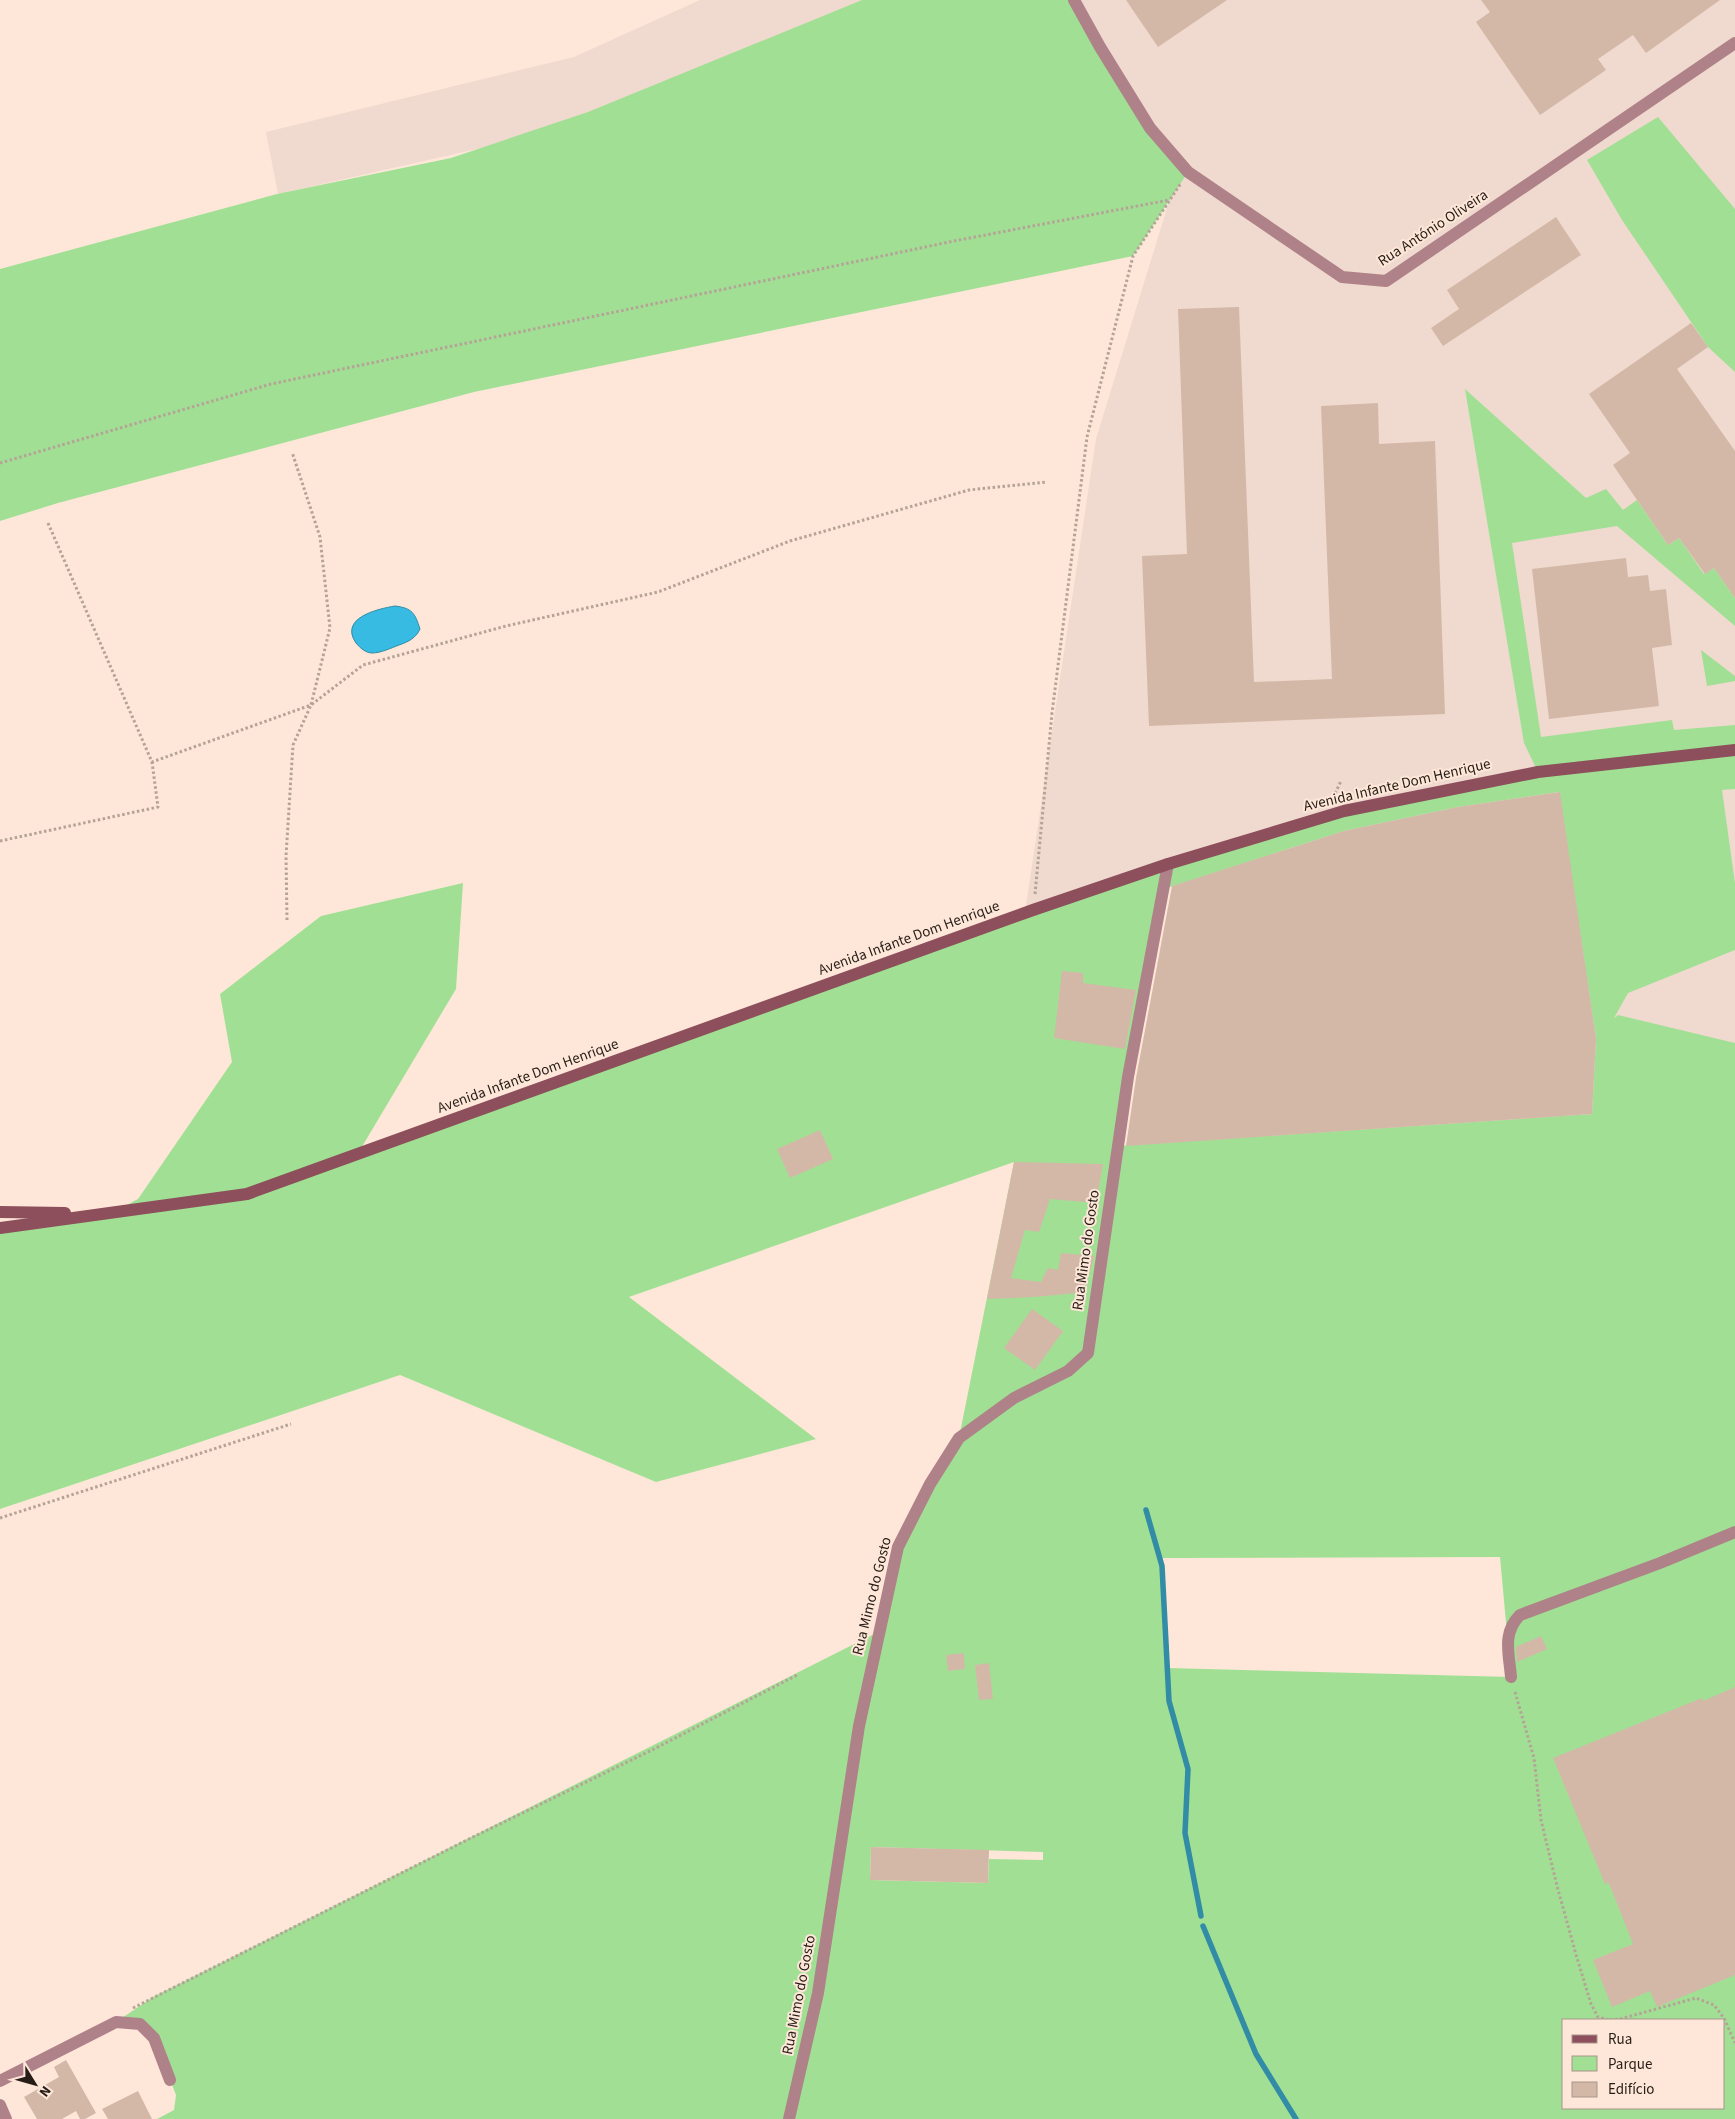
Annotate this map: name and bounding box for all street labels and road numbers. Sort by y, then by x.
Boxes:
street label: Rua António Oliveira [1374,184,1492,272]
street label: Avenida Infante Dom Henrique [1301,753,1493,817]
street label: Avenida Infante Dom Henrique [815,895,1003,981]
street label: Avenida Infante Dom Henrique [434,1033,622,1119]
street label: Rua Mimo do Gosto [1067,1189,1105,1311]
street label: Rua Mimo do Gosto [847,1535,897,1657]
street label: Rua Mimo do Gosto [777,1934,821,2056]

